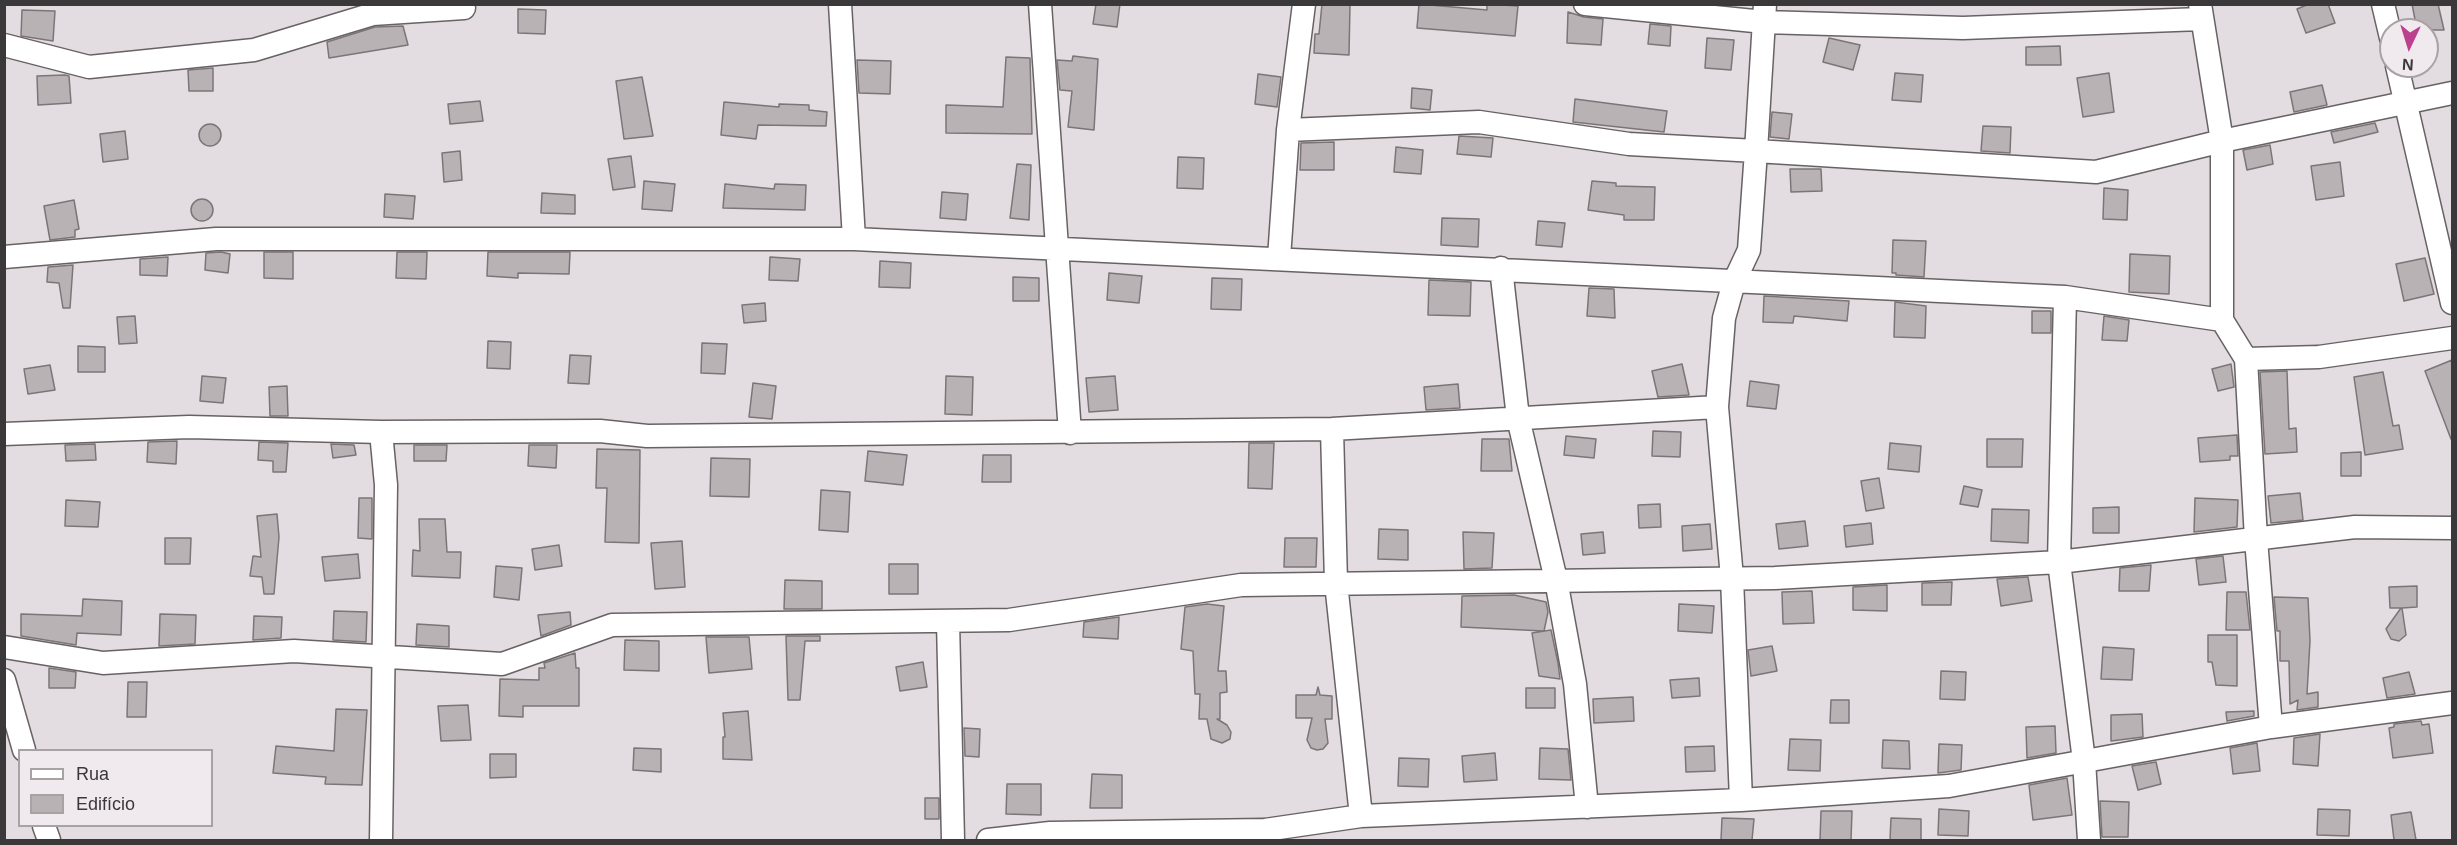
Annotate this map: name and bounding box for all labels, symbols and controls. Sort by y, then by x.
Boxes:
north arrow [2379,18,2439,78]
text: N [2401,56,2414,73]
legend [18,749,213,827]
text: Rua [76,764,109,784]
text: Edifício [76,794,135,814]

